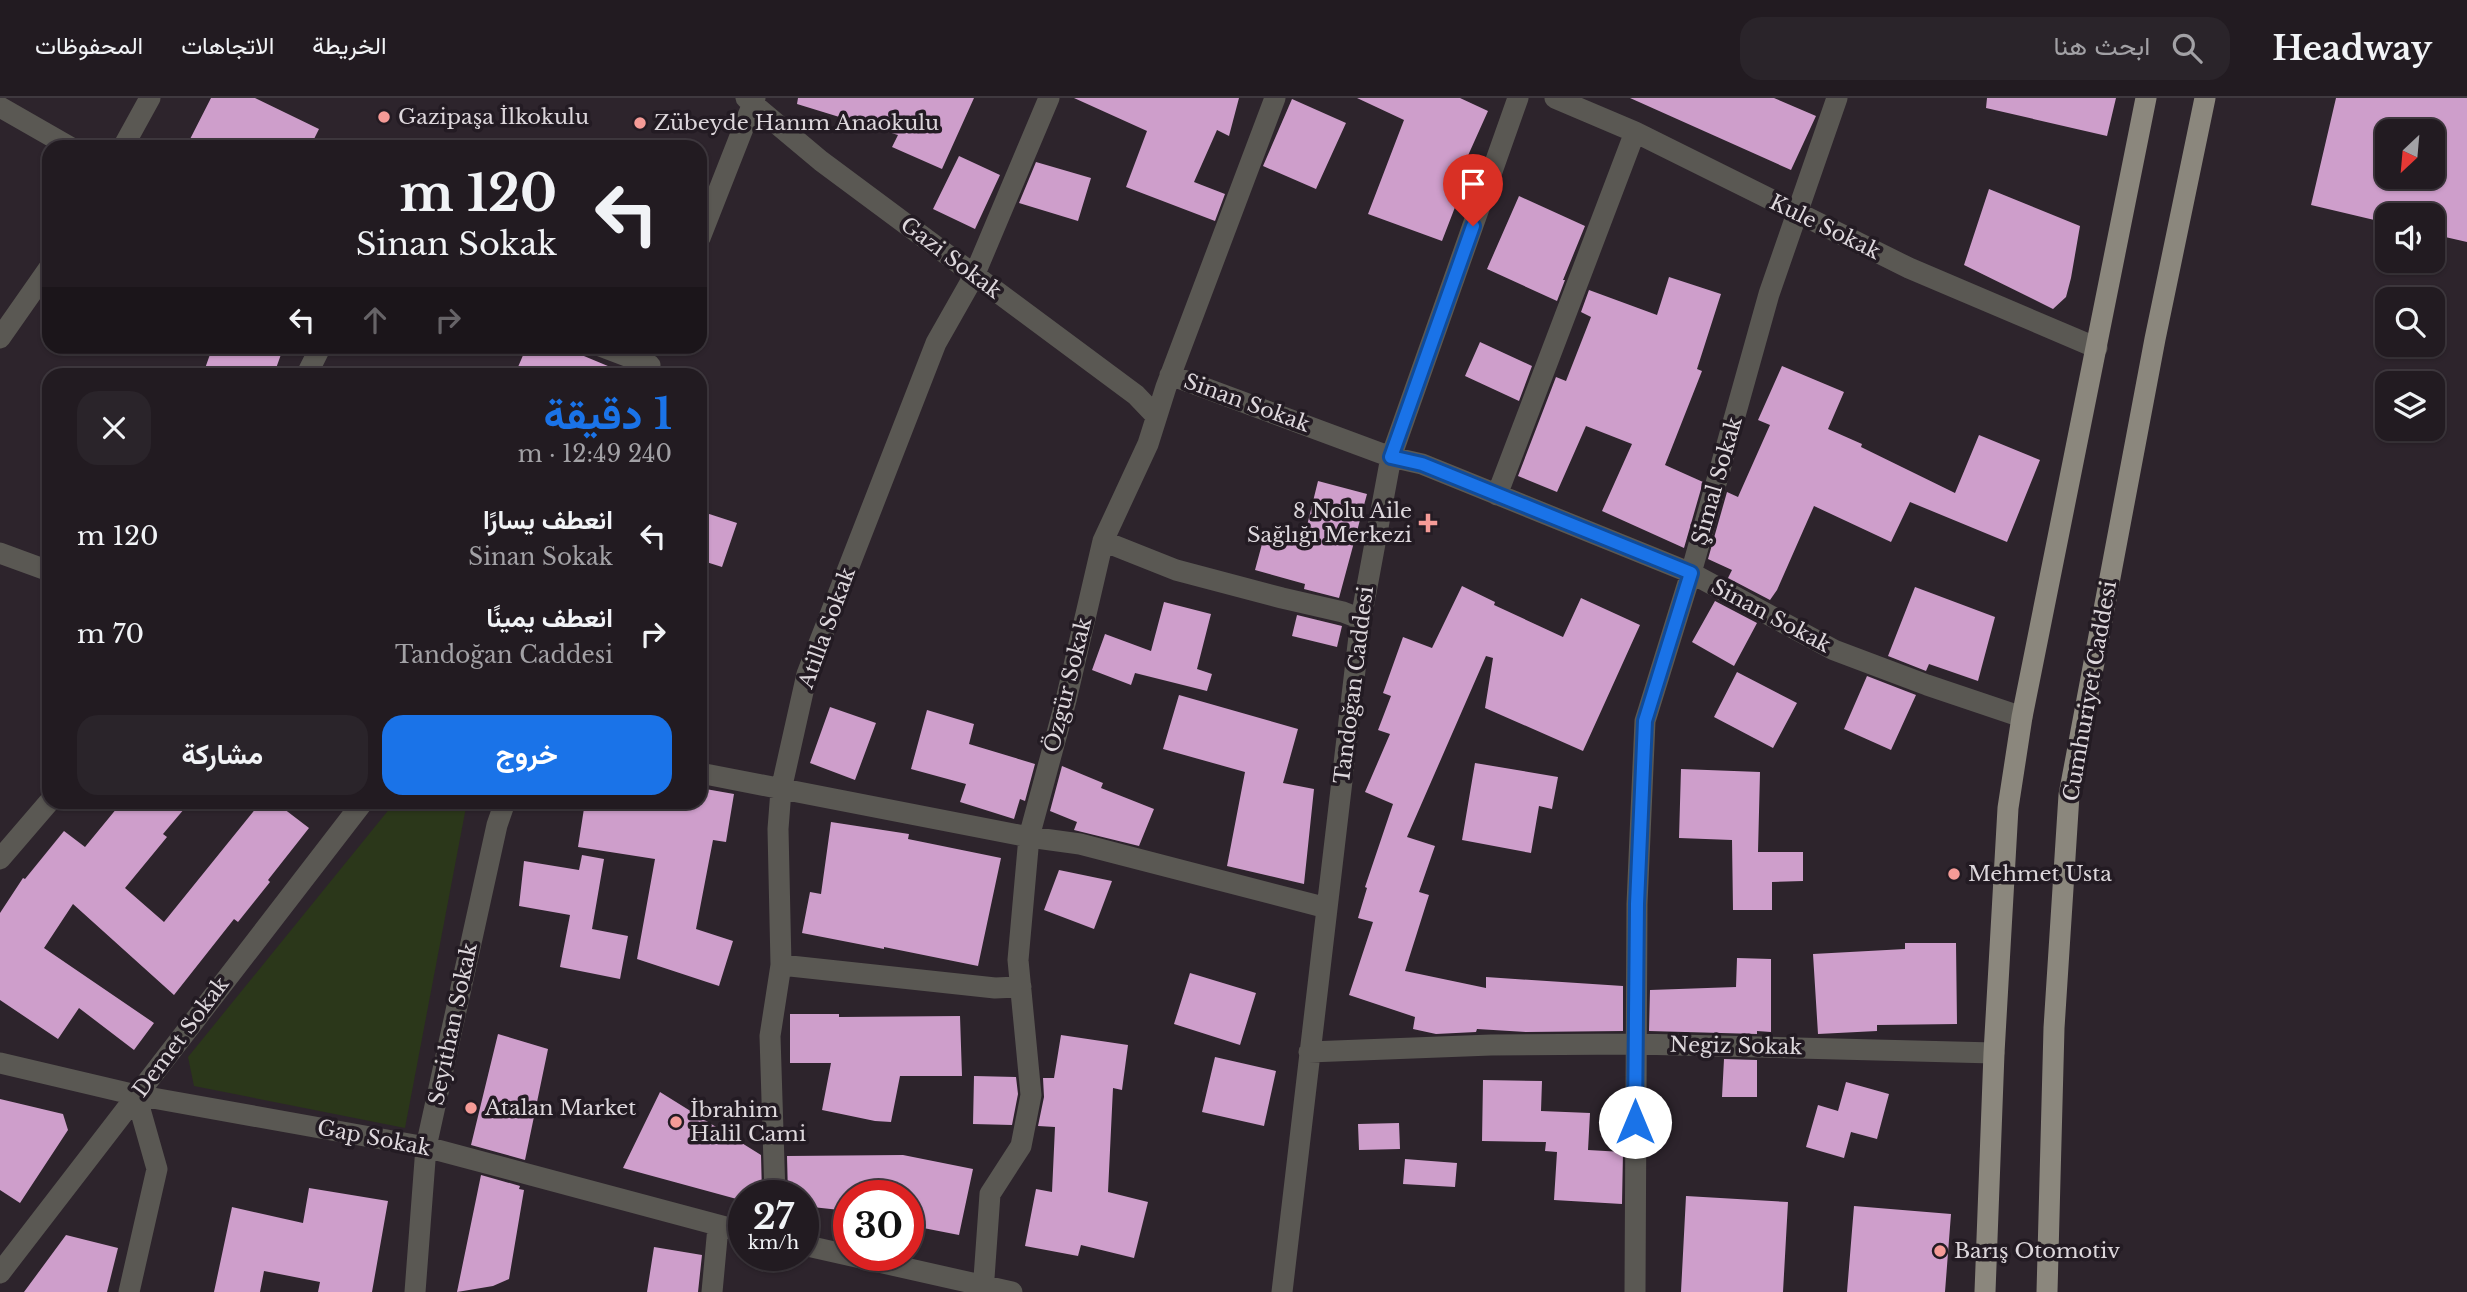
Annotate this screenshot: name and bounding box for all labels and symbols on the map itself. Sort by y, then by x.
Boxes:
place label: Gazipaşa İlkokulu [398,104,589,130]
marker: Gazipaşa İlkokulu [376,109,392,125]
place label: Zübeyde Hanım Anaokulu [654,110,939,136]
marker: Zübeyde Hanım Anaokulu [632,115,648,131]
north arrow [2375,119,2445,189]
pin [1443,154,1503,226]
street label: Kule Sokak [1765,189,1885,265]
street label: Gazi Sokak [895,212,1007,304]
street label: Sinan Sokak [1180,368,1314,438]
street label: Şimal Sokak [1686,414,1748,548]
place label: 8 Nolu Aile Sağlığı Merkezi [1247,498,1412,548]
marker: 8 Nolu Aile Sağlığı Merkezi [1418,513,1438,533]
street label: Atilla Sokak [793,564,861,693]
street label: Sinan Sokak [1707,574,1835,659]
street label: Cumhuriyet Caddesi [2058,579,2122,803]
street label: Tandoğan Caddesi [1329,585,1379,785]
street label: Özgür Sokak [1039,615,1097,755]
place label: Mehmet Usta [1968,861,2112,887]
marker: Mehmet Usta [1946,866,1962,882]
street label: Seyithan Sokak [423,940,483,1107]
street label: Demet Sokak [127,972,235,1102]
street label: Negiz Sokak [1669,1032,1803,1060]
position arrow [1598,1085,1672,1159]
place label: Atalan Market [484,1095,636,1121]
place label: İbrahim Halil Cami [690,1097,806,1147]
marker: Atalan Market [463,1100,479,1116]
street label: Gap Sokak [315,1114,433,1162]
marker: İbrahim Halil Cami [668,1114,684,1130]
speed limit sign: 30 [833,1180,924,1271]
place label: Barış Otomotiv [1954,1238,2120,1264]
marker: Barış Otomotiv [1932,1243,1948,1259]

